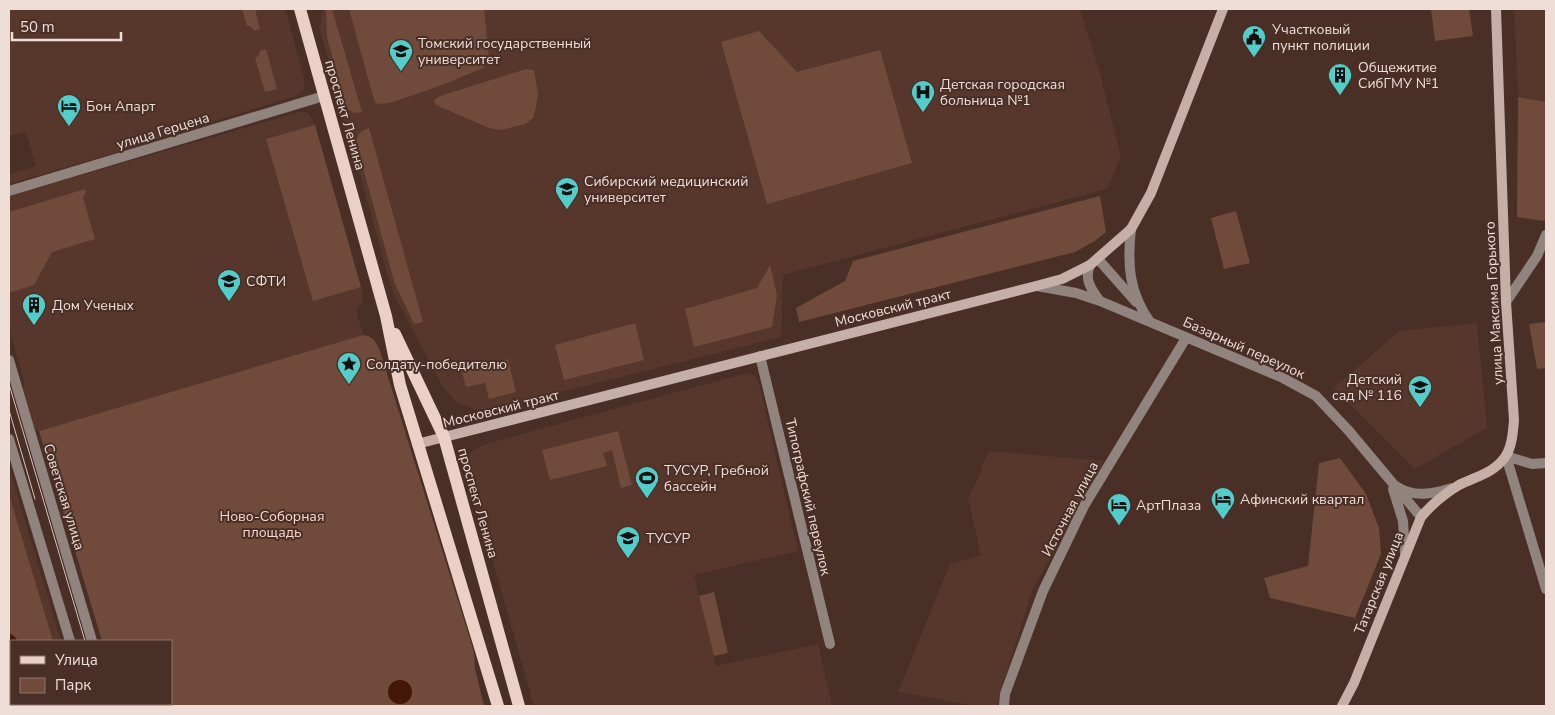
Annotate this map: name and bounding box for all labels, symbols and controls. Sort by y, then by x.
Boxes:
scale bar [12,10,121,42]
text: 50 m [20,17,55,37]
place label: Участковый пункт полиции [1271,20,1370,55]
public building icon: Участковый пункт полиции [1241,24,1267,58]
place label: Томский государственный университет [418,34,591,69]
school or university icon: Томский государственный университет [388,38,414,72]
street label: проспект Ленина [320,58,370,172]
place label: Общежитие СибГМУ №1 [1358,58,1439,93]
building icon: Общежитие СибГМУ №1 [1327,62,1353,96]
place label: Детская городская больница №1 [940,75,1065,110]
hospital icon: Детская городская больница №1 [910,79,936,113]
hotel icon: Бон Апарт [56,93,82,127]
place label: Бон Апарт [86,97,156,116]
street label: улица Герцена [114,108,212,154]
place label: Сибирский медицинский университет [584,172,748,207]
school or university icon: Сибирский медицинский университет [554,176,580,210]
street label: улица Максима Горького [1480,221,1508,385]
school or university icon: СФТИ [216,268,242,302]
place label: СФТИ [246,272,286,291]
street label: Московский тракт [833,284,954,332]
building icon: Дом Ученых [21,292,47,326]
place label: Дом Ученых [52,296,134,315]
street label: Базарный переулок [1180,313,1309,384]
place icon: Солдату-победителю [336,351,362,385]
place label: Солдату-победителю [366,355,507,374]
place label: Детский сад № 116 [1332,370,1402,405]
school or university icon: Детский сад № 116 [1407,374,1433,408]
street label: Московский тракт [441,385,562,433]
street label: Типографский переулок [781,417,835,578]
street label: Советская улица [39,441,89,553]
street label: проспект Ленина [453,446,503,560]
street label: Источная улица [1037,458,1103,560]
place label: ТУСУР, Гребной бассейн [664,461,769,496]
sports icon: ТУСУР, Гребной бассейн [634,465,660,499]
hotel icon: Афинский квартал [1210,486,1236,520]
place label: Афинский квартал [1240,490,1364,509]
hotel icon: АртПлаза [1106,492,1132,526]
place label: АртПлаза [1136,496,1201,515]
park label: Ново-Соборная площадь [220,507,324,542]
school or university icon: ТУСУР [615,525,641,559]
place label: ТУСУР [646,529,690,548]
street label: Татарская улица [1350,529,1408,637]
legend [10,640,172,705]
text: Улица [54,650,98,670]
text: Парк [55,675,91,695]

